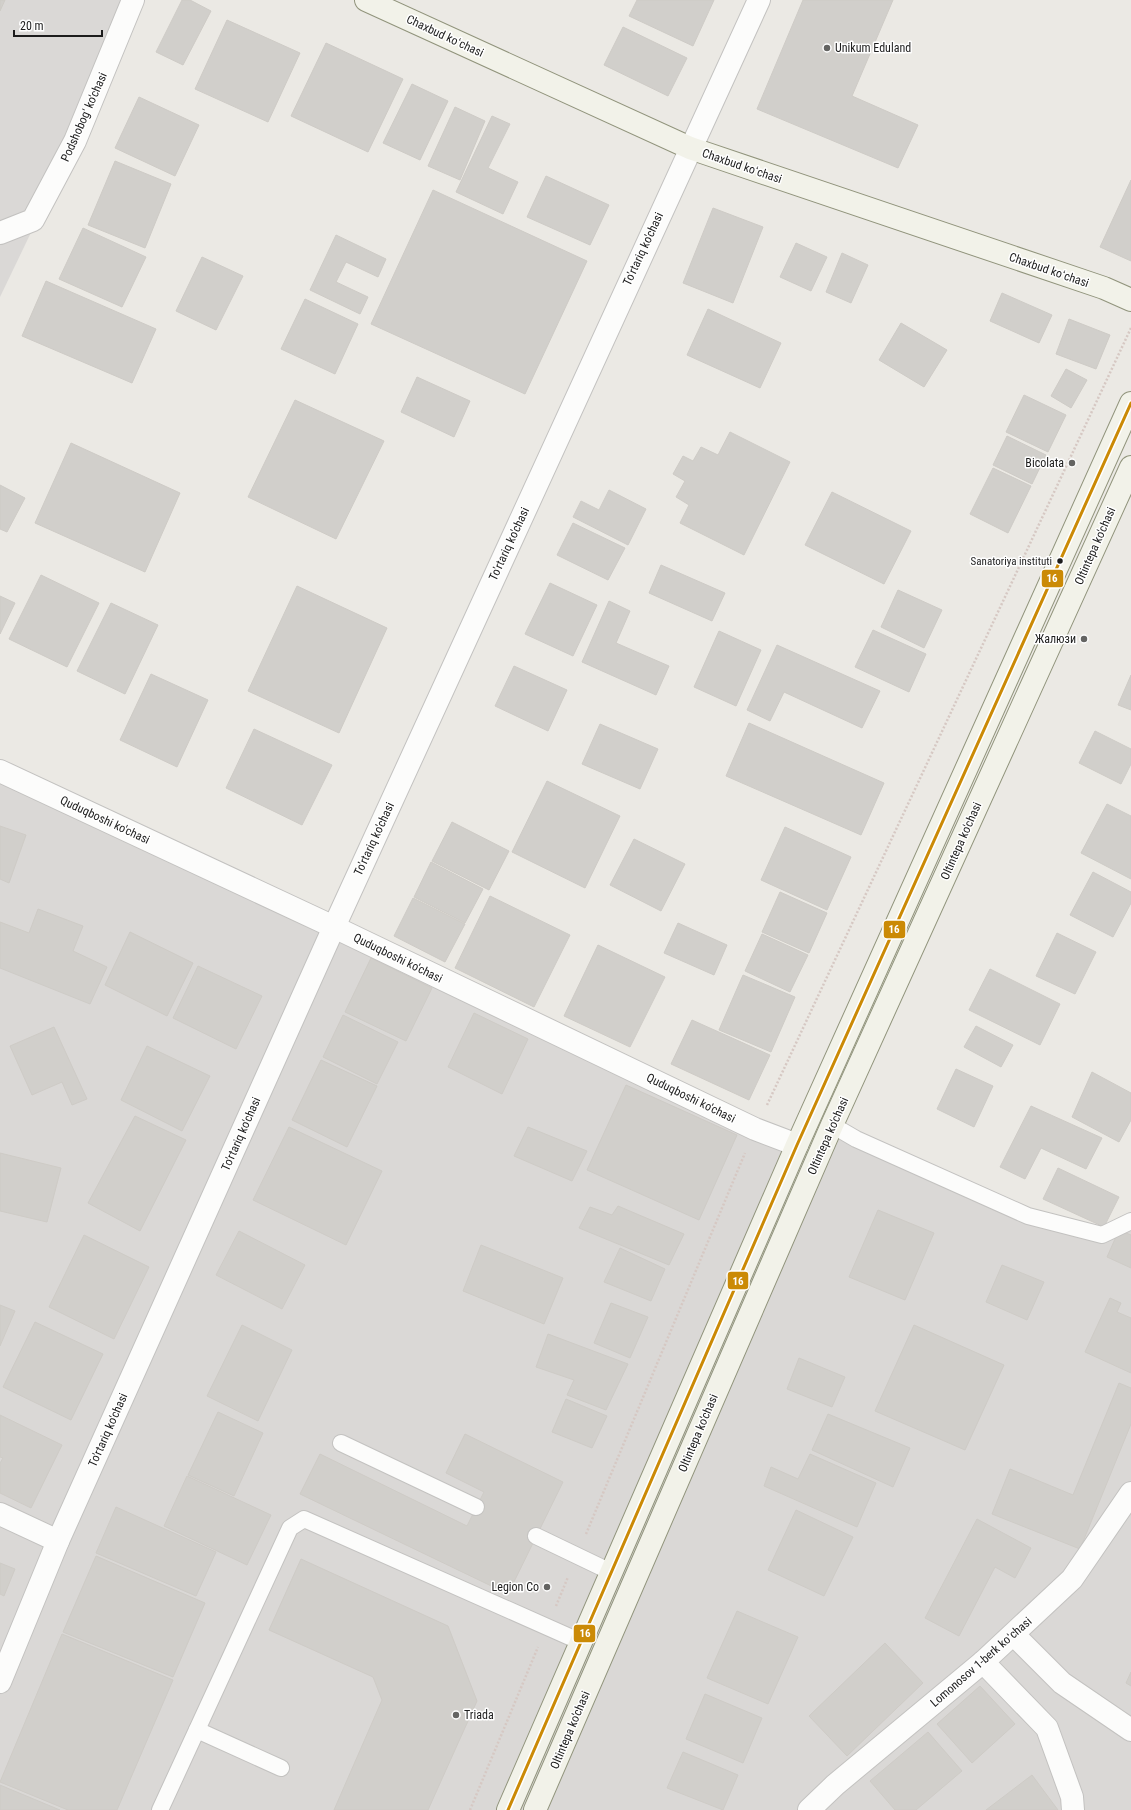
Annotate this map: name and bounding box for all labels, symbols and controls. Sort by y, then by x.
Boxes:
scale bar [14,12,102,38]
street label: Chaxbud koʻchasi [404,12,486,60]
text: 20 m [20,19,44,33]
place label: Unikum Eduland [835,41,911,55]
marker: Unikum Eduland [822,43,832,53]
street label: Podshobog' ko'chasi [58,70,110,164]
street label: Chaxbud koʻchasi [700,146,784,186]
street label: To'rtariq ko'chasi [620,210,666,288]
street label: Chaxbud koʻchasi [1007,250,1091,290]
place label: Bicolata [1025,456,1064,470]
marker: Bicolata [1067,458,1077,468]
street label: To'rtariq ko'chasi [486,505,532,583]
street label: Oltintepa ko'chasi [1072,505,1118,587]
place label: Sanatoriya instituti [971,555,1052,568]
marker: Sanatoriya instituti [1055,556,1065,566]
line badge: 16 [1041,569,1064,588]
text: 16 [1046,572,1058,585]
place label: Жалюзи [1035,632,1076,646]
marker: Жалюзи [1079,634,1089,644]
street label: Quduqboshi ko'chasi [58,793,152,847]
street label: To'rtariq ko'chasi [351,800,397,878]
street label: Oltintepa ko'chasi [938,800,984,882]
line badge: 16 [883,920,906,939]
text: 16 [888,923,900,936]
street label: Quduqboshi ko'chasi [351,930,445,986]
street label: Quduqboshi ko'chasi [644,1070,738,1126]
street label: To'rtariq ko'chasi [219,1095,263,1173]
street label: Oltintepa ko'chasi [805,1095,851,1177]
line badge: 16 [727,1271,749,1290]
text: 16 [732,1275,744,1288]
street label: To'rtariq ko'chasi [86,1391,130,1469]
street label: Oltintepa ko'chasi [675,1392,721,1474]
place label: Legion Co [492,1580,539,1594]
marker: Legion Co [542,1582,552,1592]
street label: Lomonosov 1-berk koʻchasi [928,1614,1034,1710]
line badge: 16 [573,1624,596,1643]
text: 16 [579,1627,591,1640]
street label: Oltintepa ko'chasi [547,1689,593,1771]
place label: Triada [464,1708,494,1722]
marker: Triada [451,1710,461,1720]

